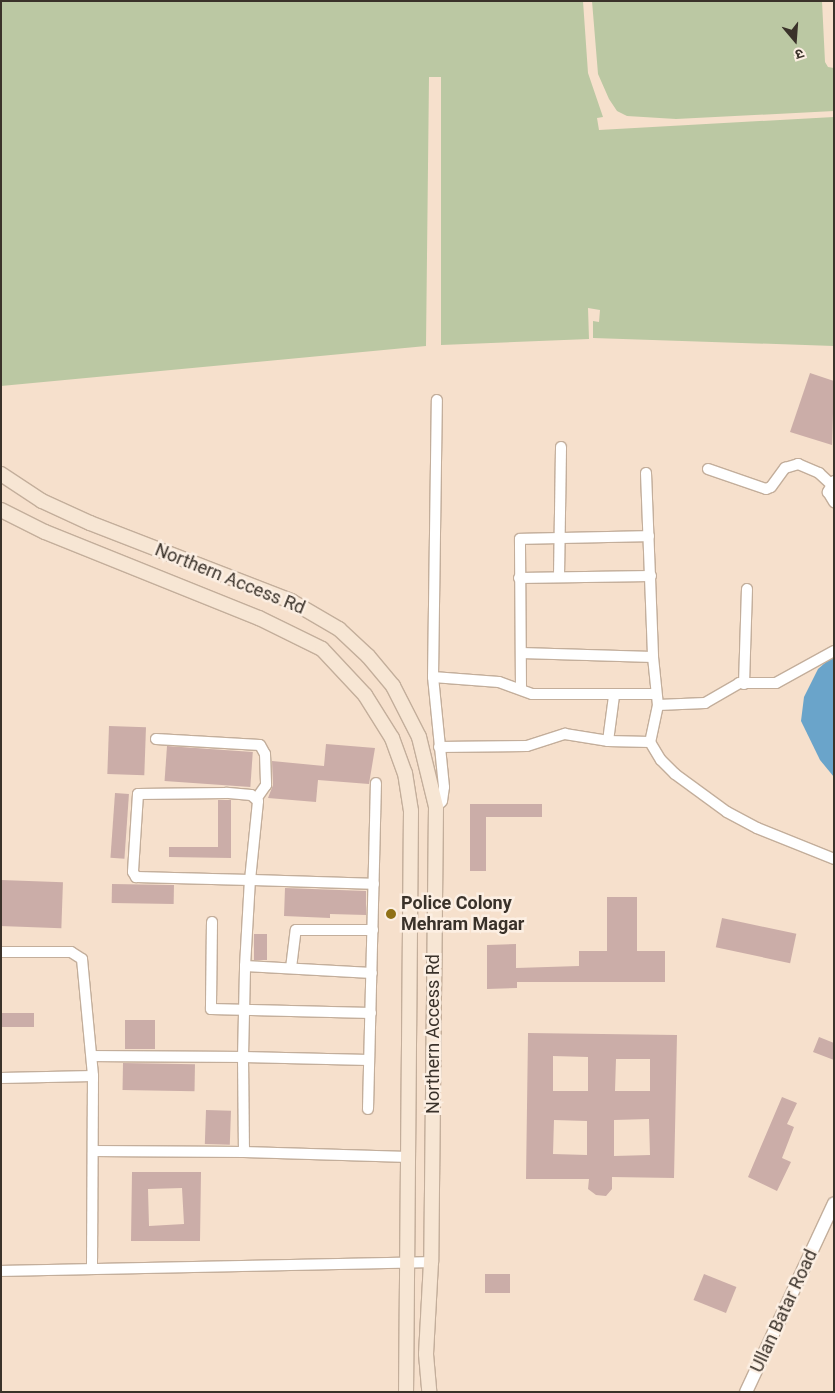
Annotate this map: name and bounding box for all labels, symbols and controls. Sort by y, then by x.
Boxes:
north arrow [770,15,820,65]
text: उ [793,45,806,63]
street label: Northern Access Rd [152,539,308,619]
place label: Police Colony Mehram Magar [401,893,524,936]
marker: Police Colony Mehram Magar [385,908,397,920]
street label: Northern Access Rd [422,954,444,1114]
street label: Ullan Batar Road [746,1246,822,1376]

